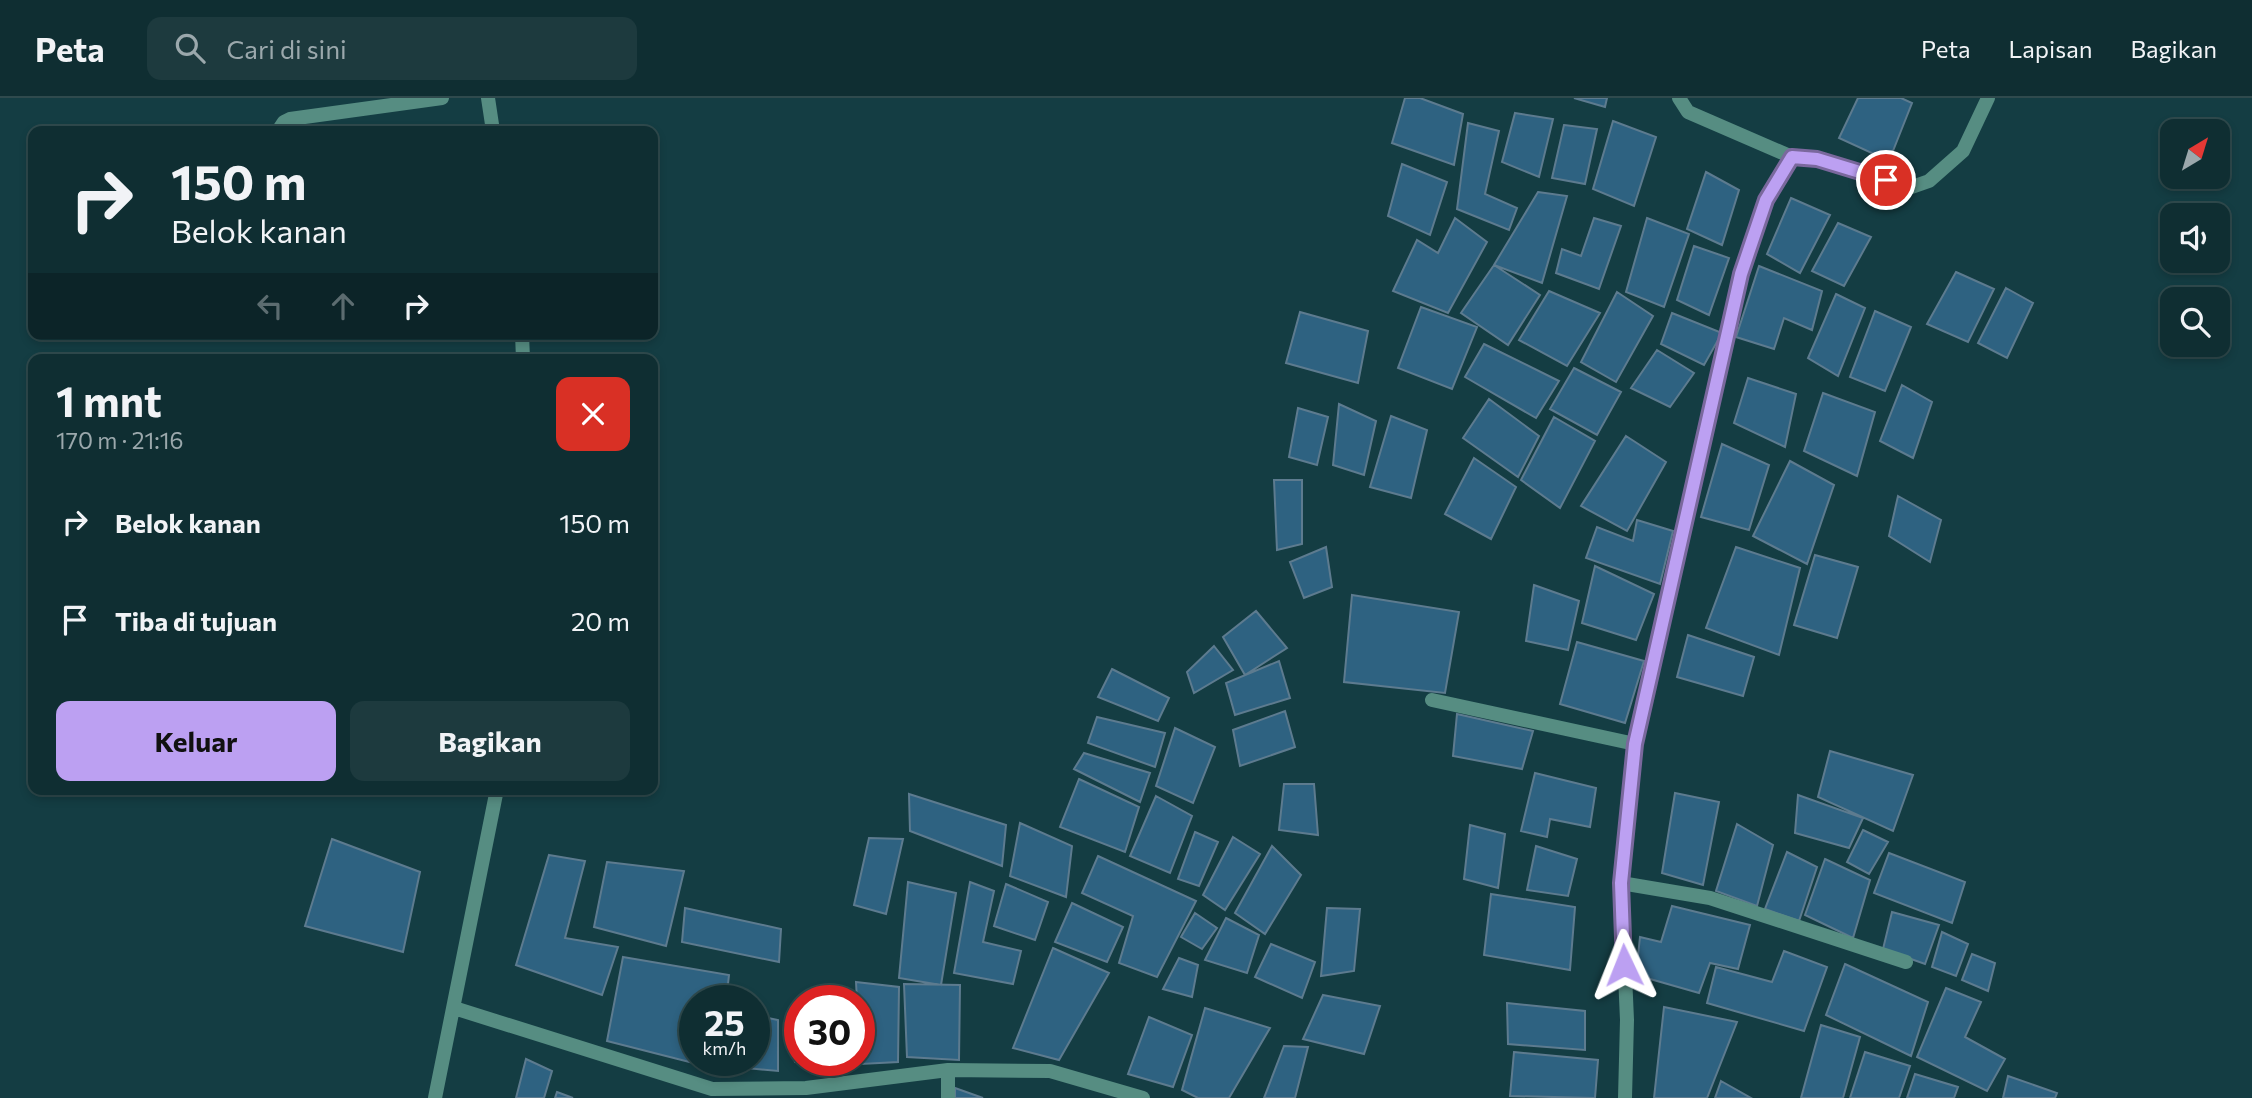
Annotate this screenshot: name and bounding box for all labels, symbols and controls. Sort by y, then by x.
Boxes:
search box [147,17,637,80]
text: Peta [35,28,105,69]
icon: search [171,29,209,67]
text: Cari di sini [227,33,347,64]
text: Peta [1921,34,1971,63]
text: Lapisan [2009,34,2092,63]
text: Bagikan [2130,34,2217,63]
north arrow [2160,119,2230,189]
map controls [2160,119,2230,357]
text: 150 m [171,150,306,210]
pin [1856,150,1916,210]
icon: right [56,154,147,245]
icon: arrive [1867,161,1905,199]
button: sound [2160,203,2230,273]
text: Belok kanan [171,210,347,250]
icon: left [251,287,289,325]
icon: ahead [324,287,362,325]
icon: right [397,287,435,325]
button: search [2160,287,2230,357]
text: 1 mnt [56,374,162,426]
button: close [556,377,630,451]
text: 170 m · 21:16 [56,426,183,454]
icon: right [56,503,94,541]
text: Belok kanan [115,507,261,538]
text: 150 m [559,507,630,538]
icon: arrive [56,601,94,639]
text: Tiba di tujuan [115,605,277,636]
text: 20 m [571,605,630,636]
button: Keluar [56,701,336,781]
button: Bagikan [350,701,630,781]
position arrow [1587,928,1661,1002]
speed limit sign: 30 [784,985,875,1076]
text: 25 [704,1000,745,1043]
text: km/h [703,1037,746,1059]

